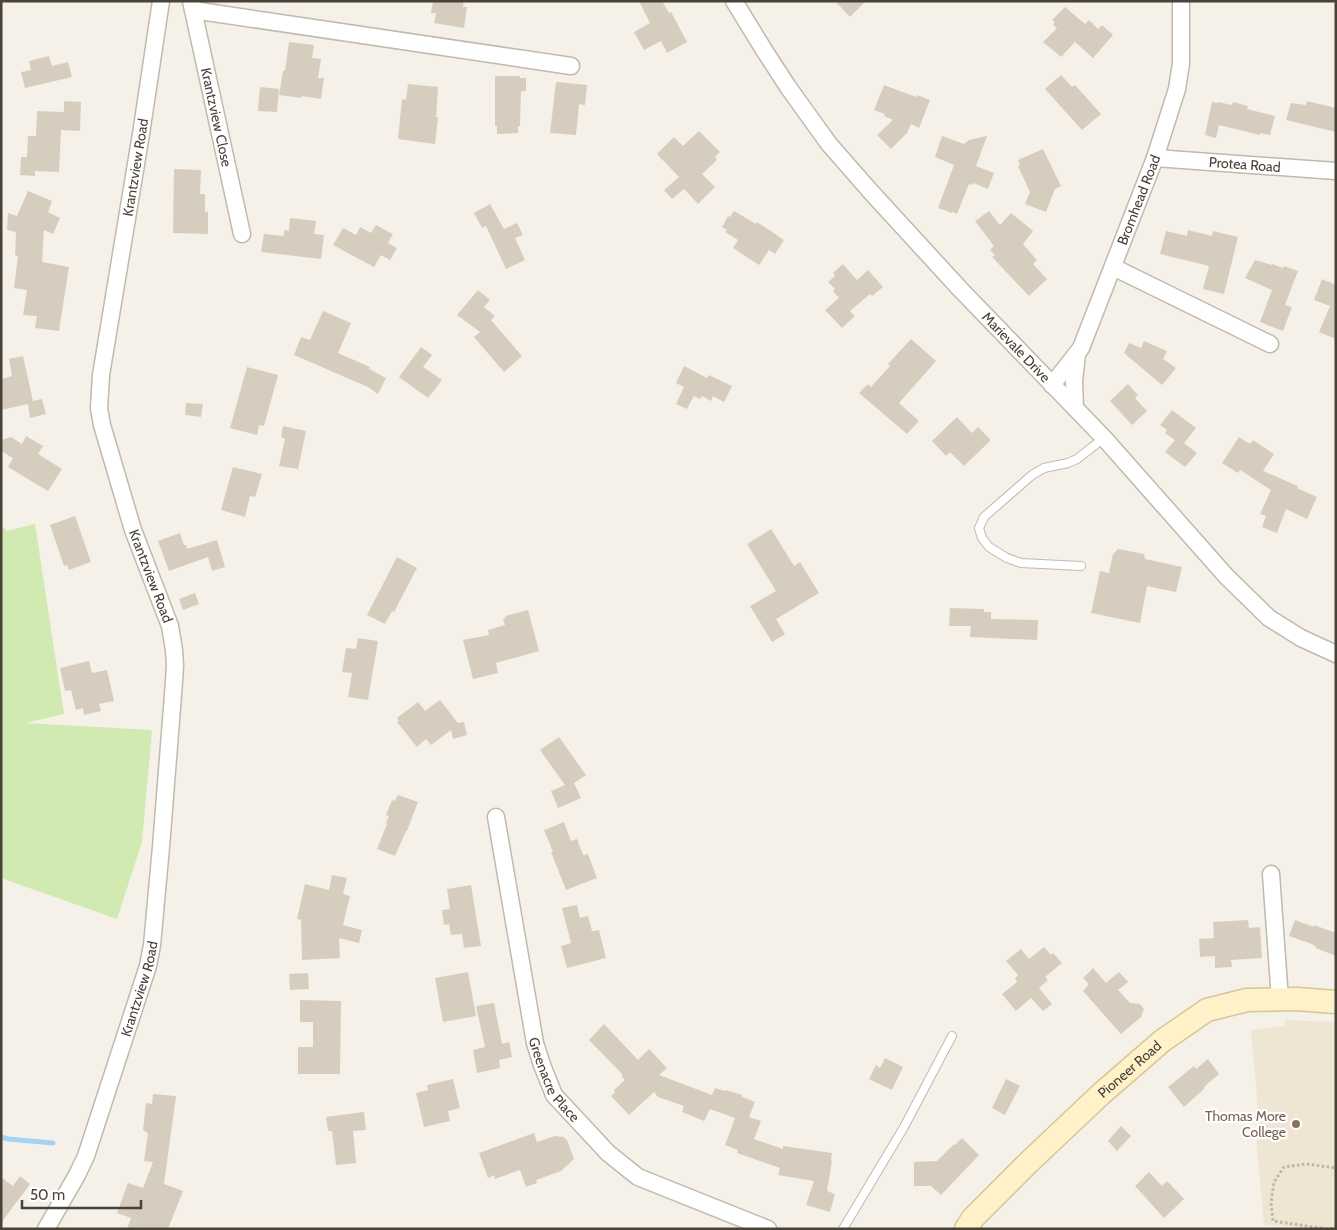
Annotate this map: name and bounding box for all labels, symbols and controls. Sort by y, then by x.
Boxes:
street label: Krantzview Close [197,66,236,168]
street label: Krantzview Road [118,117,152,218]
street label: Bromhead Road [1113,152,1164,248]
street label: Protea Road [1208,153,1281,176]
street label: Marievale Drive [978,308,1054,386]
street label: Krantzview Road [125,527,177,625]
street label: Krantzview Road [117,940,162,1039]
street label: Greenacre Place [525,1036,584,1126]
street label: Pioneer Road [1094,1037,1165,1102]
place label: Thomas More College [1205,1107,1286,1141]
marker: Thomas More College [1290,1118,1302,1130]
scale bar [22,1178,141,1210]
text: 50 m [30,1186,65,1204]

